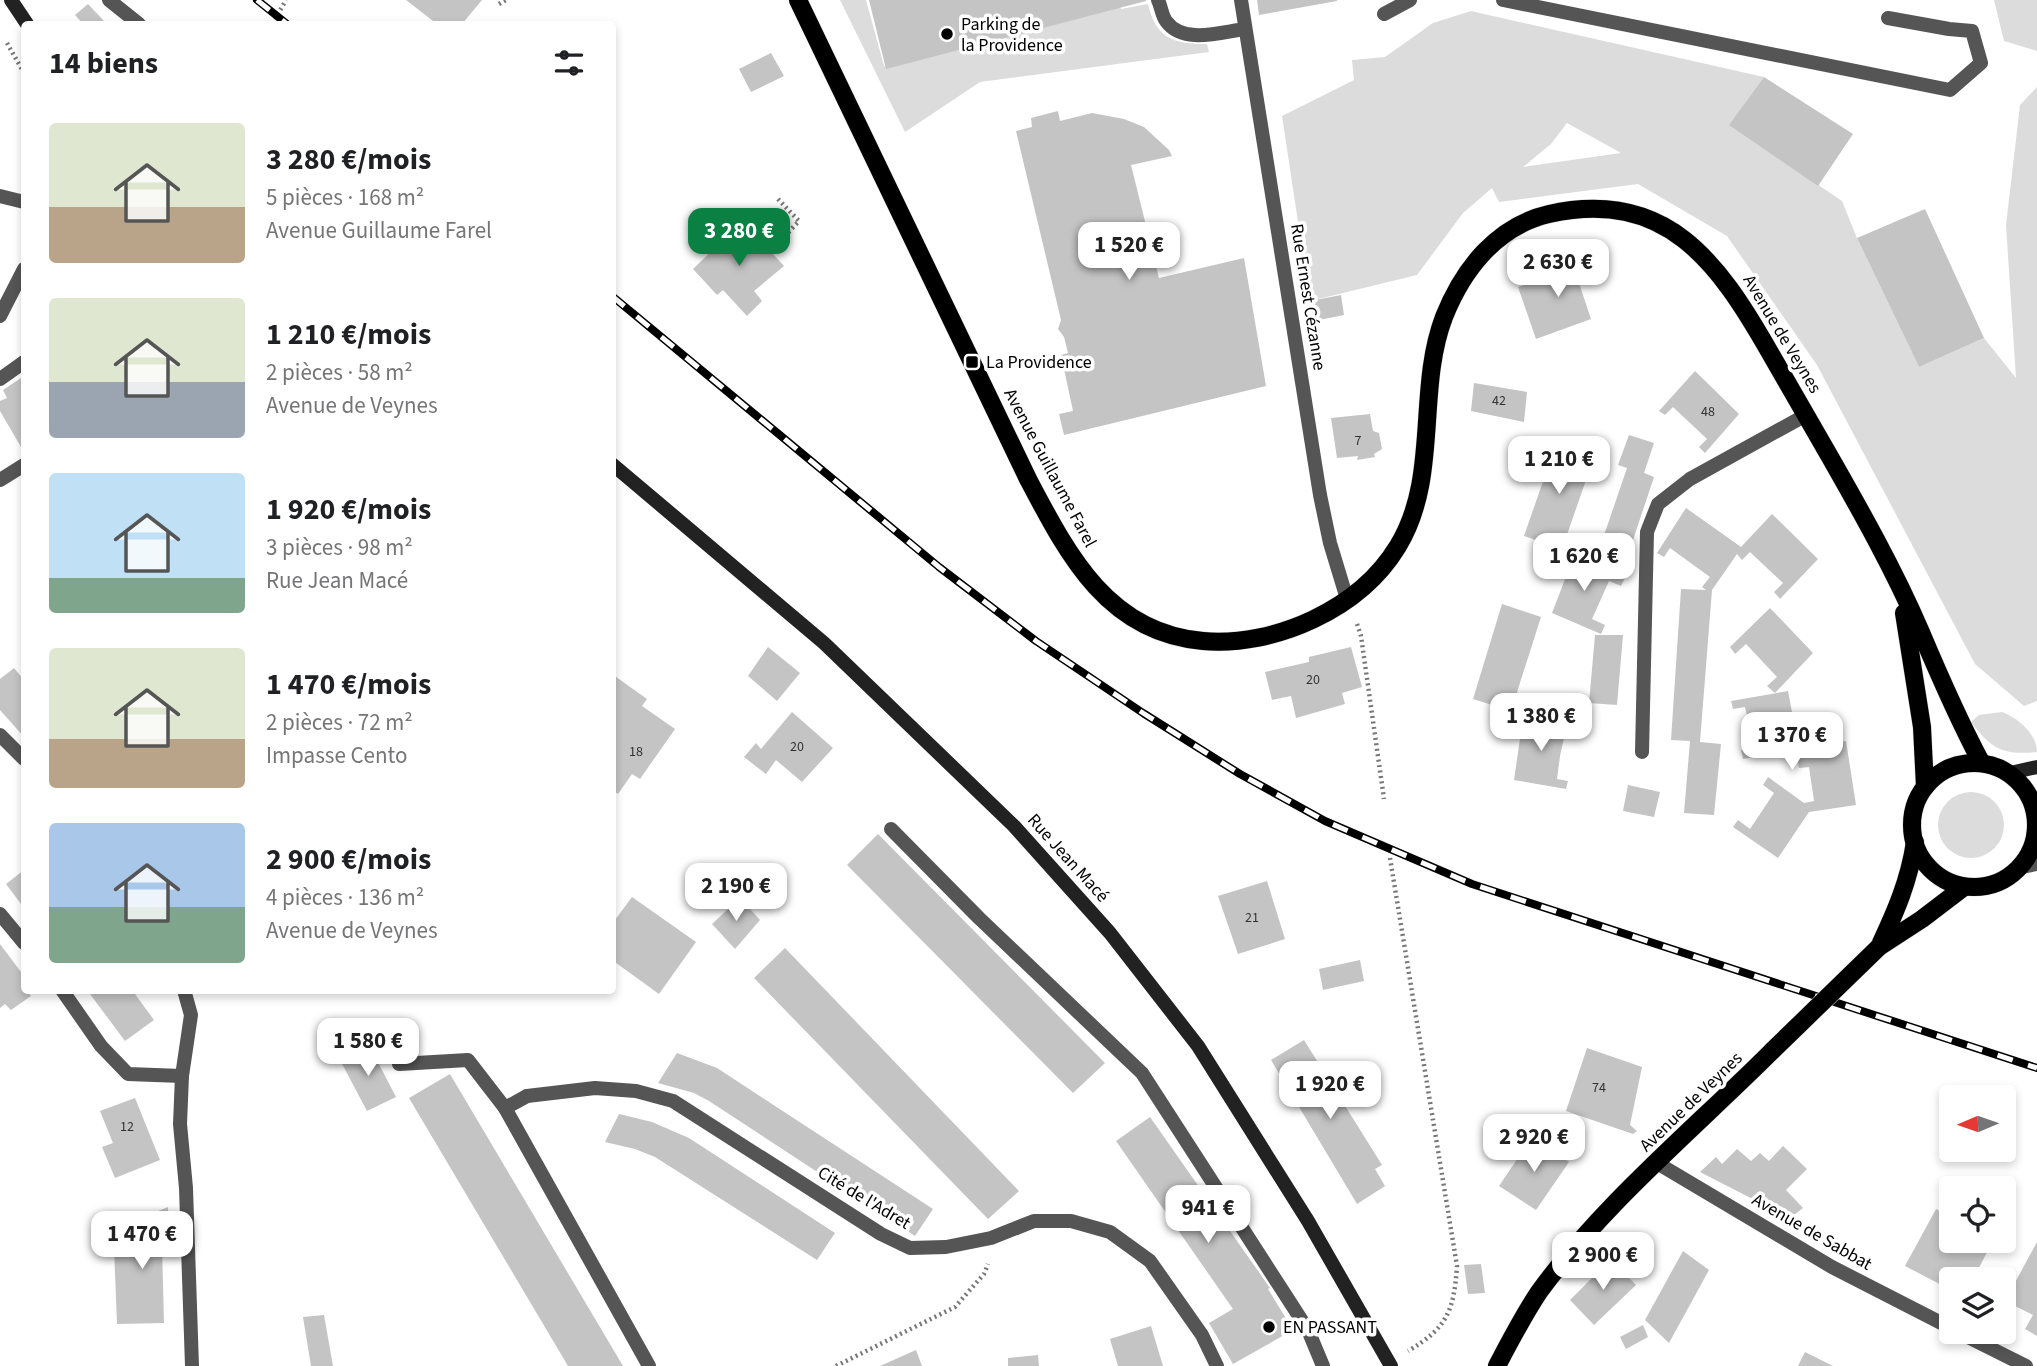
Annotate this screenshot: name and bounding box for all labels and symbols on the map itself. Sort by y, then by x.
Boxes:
place label: Parking de la Providence [961,12,1063,58]
marker: Parking de la Providence [939,26,955,42]
pin: 3 280 € [674,208,804,268]
pin: 1 520 € [1064,222,1194,282]
street label: Rue Ernest Cézanne [1284,222,1332,372]
pin: 2 630 € [1493,240,1623,299]
street label: Avenue de Veynes [1737,270,1827,398]
place label: La Providence [986,350,1092,375]
marker: La Providence [964,354,980,370]
street label: Avenue Guillaume Farel [997,384,1103,552]
house number: 42 [1492,391,1506,411]
house number: 48 [1701,402,1715,422]
house number: 7 [1355,431,1362,451]
pin: 1 210 € [1494,436,1624,496]
pin: 1 620 € [1519,534,1649,593]
house number: 20 [1306,670,1320,690]
pin: 1 380 € [1476,694,1606,753]
pin: 1 370 € [1727,712,1857,772]
house number: 20 [790,737,804,757]
house number: 18 [629,742,643,762]
street label: Rue Jean Macé [1021,808,1115,908]
pin: 2 190 € [671,864,801,923]
house number: 21 [1245,908,1259,928]
pin: 1 580 € [303,1018,433,1078]
street label: Avenue de Veynes [1634,1046,1748,1158]
pin: 1 920 € [1265,1062,1395,1121]
house number: 74 [1592,1078,1606,1098]
north arrow [1939,1085,2016,1162]
pin: 2 920 € [1469,1114,1599,1174]
house number: 12 [120,1117,134,1137]
street label: Cité de l'Adret [813,1160,915,1236]
pin: 941 € [1159,1186,1257,1245]
street label: Avenue de Sabbat [1747,1187,1877,1277]
pin: 1 470 € [77,1212,207,1271]
pin: 2 900 € [1538,1232,1668,1292]
place label: EN PASSANT [1283,1315,1377,1340]
marker: EN PASSANT [1261,1319,1277,1335]

